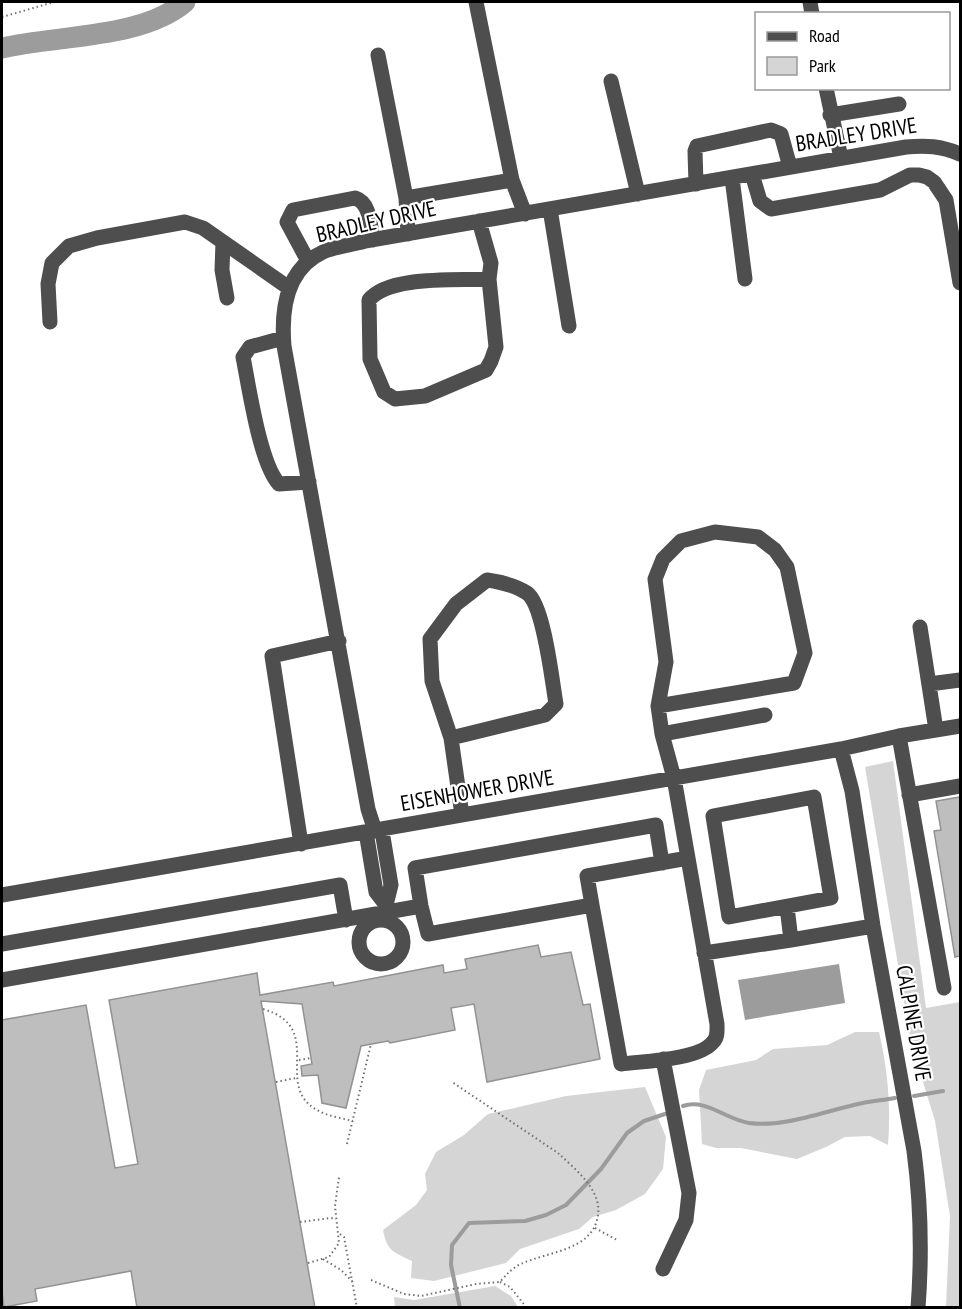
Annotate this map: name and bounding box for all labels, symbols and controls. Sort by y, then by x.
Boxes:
legend [755,12,950,90]
text: Road [809,24,840,47]
text: Park [809,54,836,77]
street label: BRADLEY DRIVE [794,111,918,157]
street label: BRADLEY DRIVE [313,194,439,248]
street label: EISENHOWER DRIVE [398,763,556,817]
street label: CALPINE DRIVE [890,963,938,1083]

